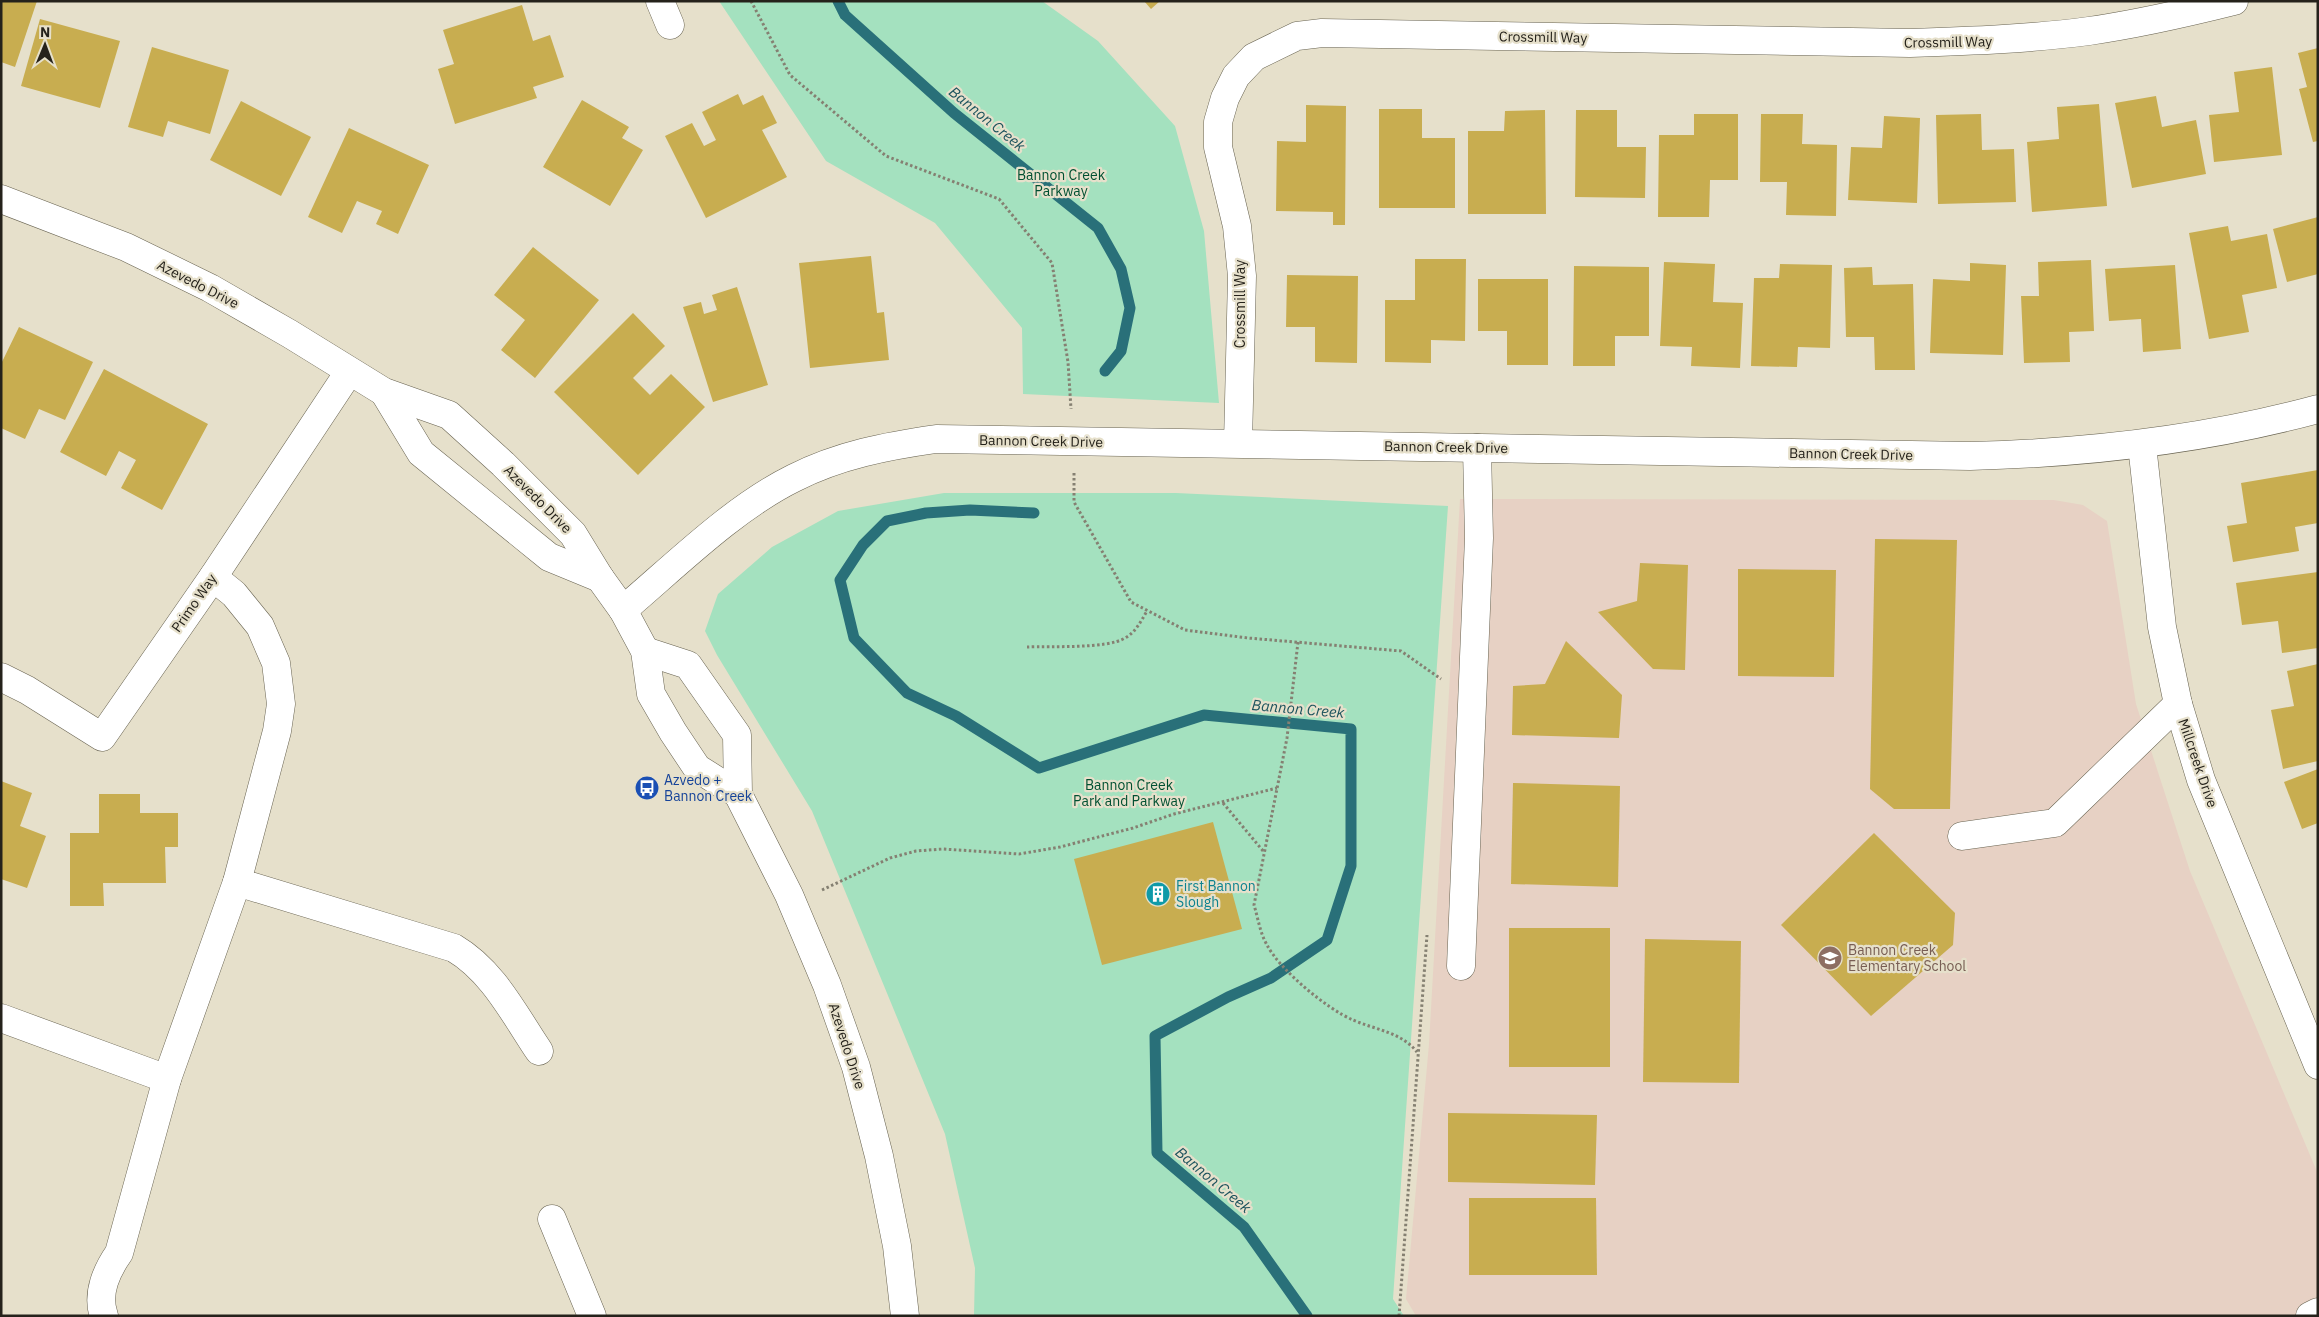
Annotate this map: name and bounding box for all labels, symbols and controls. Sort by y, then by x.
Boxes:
north arrow [20,20,70,70]
text: N [40,23,50,41]
street label: Crossmill Way [1499,27,1587,47]
street label: Crossmill Way [1904,32,1992,52]
water label: Bannon Creek [945,82,1030,155]
park label: Bannon Creek Parkway [1017,166,1106,200]
street label: Azevedo Drive [154,256,242,312]
street label: Crossmill Way [1231,260,1249,348]
street label: Bannon Creek Drive [979,431,1103,451]
street label: Bannon Creek Drive [1384,437,1508,457]
street label: Bannon Creek Drive [1789,444,1913,464]
street label: Azevedo Drive [500,461,576,537]
street label: Primo Way [167,570,221,636]
water label: Bannon Creek [1251,695,1345,722]
street label: Millcreek Drive [2174,716,2222,810]
place label: Azvedo + Bannon Creek [664,771,753,805]
bus stop icon: Azvedo + Bannon Creek [634,775,660,801]
park label: Bannon Creek Park and Parkway [1073,776,1185,810]
place label: First Bannon Slough [1176,877,1256,911]
building icon: First Bannon Slough [1145,881,1171,907]
place label: Bannon Creek Elementary School [1848,941,1966,975]
school or university icon: Bannon Creek Elementary School [1817,945,1843,971]
street label: Azevedo Drive [825,1001,869,1092]
water label: Bannon Creek [1172,1143,1255,1217]

